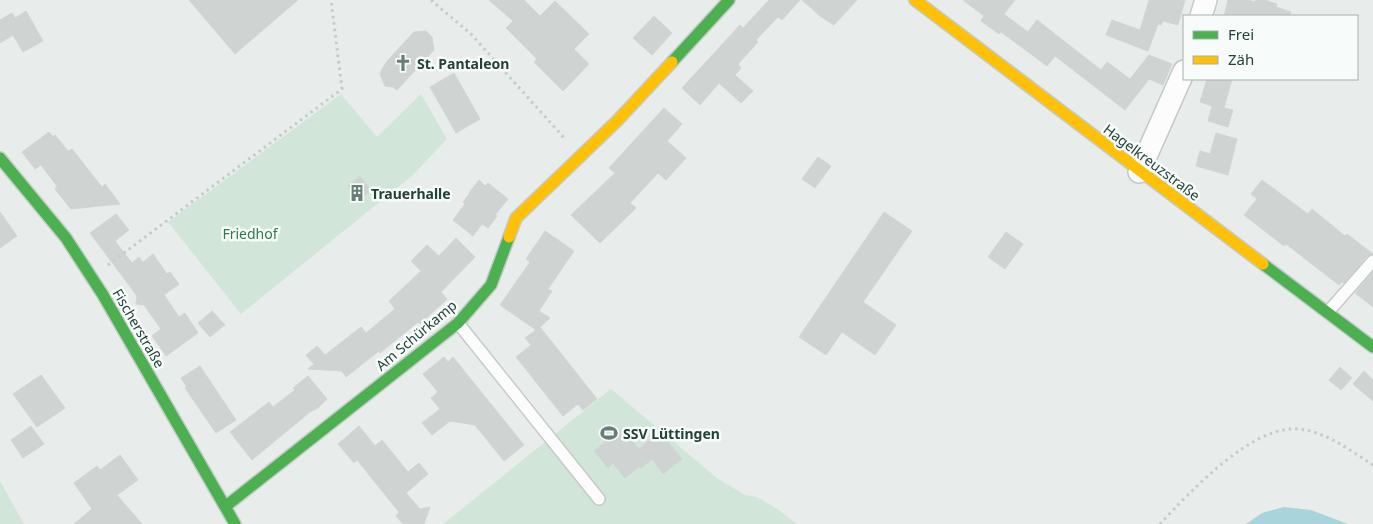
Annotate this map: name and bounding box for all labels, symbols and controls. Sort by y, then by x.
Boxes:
legend [1183,15,1358,80]
text: Frei [1228,24,1254,44]
text: Zäh [1228,49,1254,69]
church icon: St. Pantaleon [393,53,413,73]
place label: St. Pantaleon [417,54,509,73]
street label: Hagelkreuzstraße [1100,119,1204,205]
building icon: Trauerhalle [347,183,367,203]
place label: Trauerhalle [371,184,451,203]
park label: Friedhof [222,224,279,243]
street label: Fischerstraße [109,285,169,371]
street label: Am Schürkamp [372,296,460,374]
sports icon: SSV Lüttingen [599,423,619,443]
place label: SSV Lüttingen [623,424,720,443]

